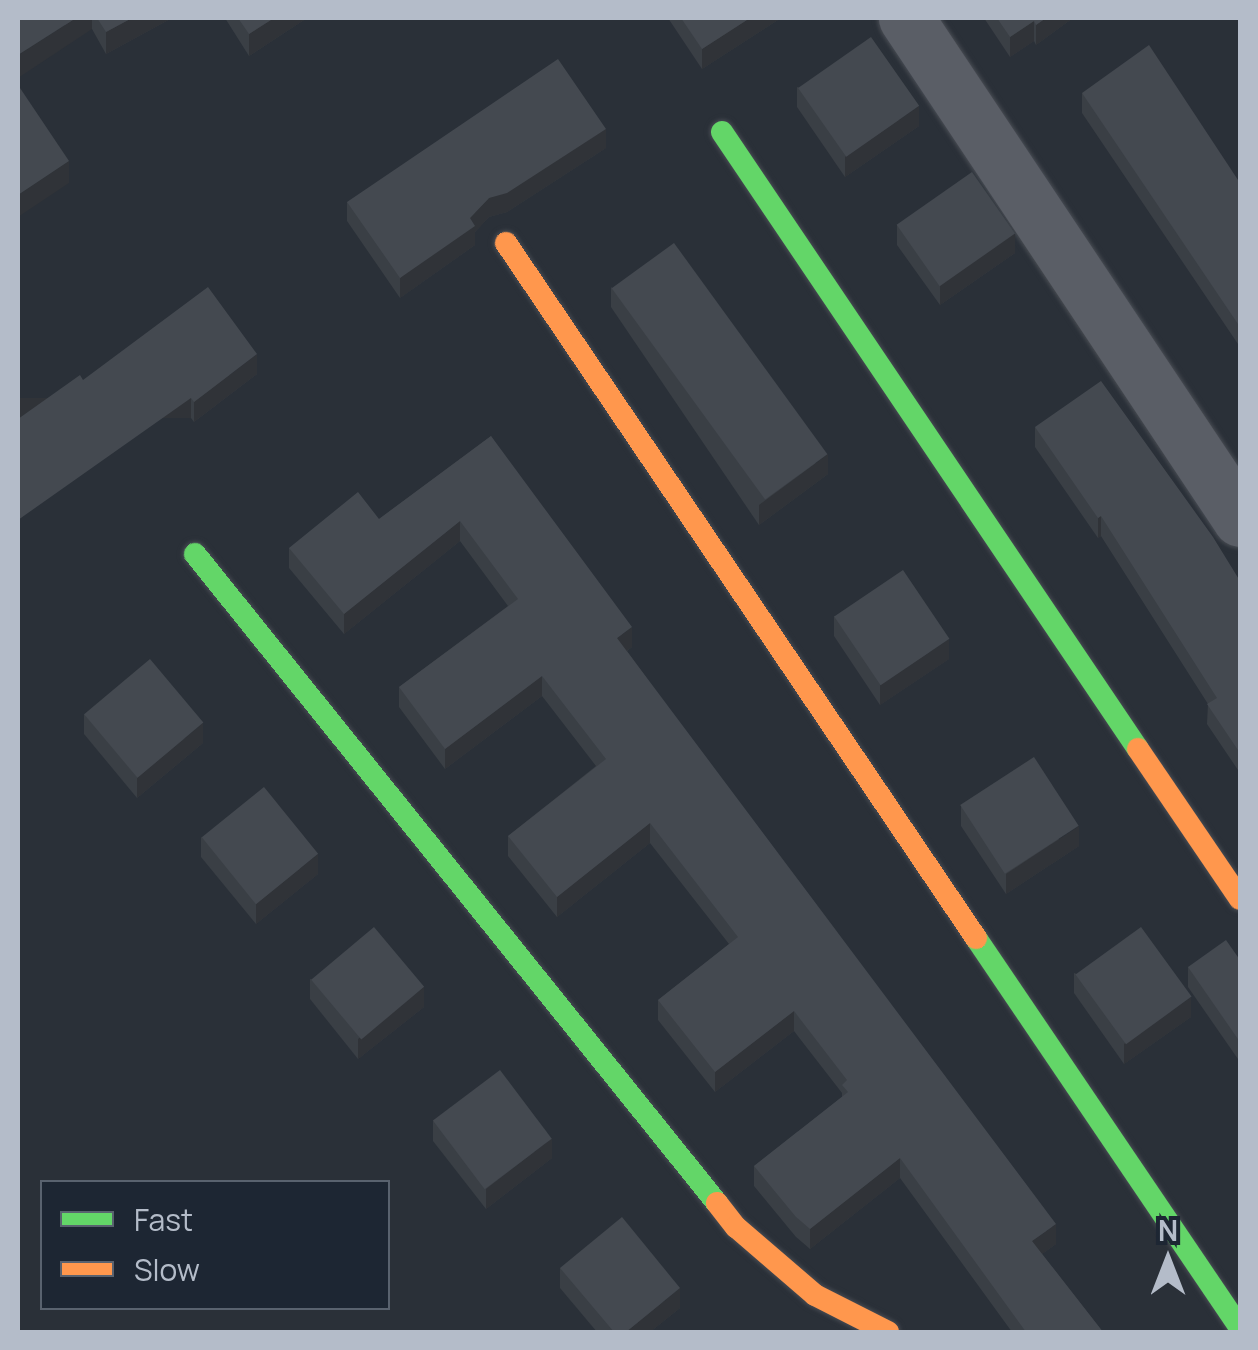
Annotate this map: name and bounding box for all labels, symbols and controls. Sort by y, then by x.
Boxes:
legend [40,1180,390,1310]
text: Fast [134,1199,193,1240]
north arrow [1118,1210,1218,1310]
text: N [1158,1211,1178,1249]
text: Slow [134,1249,200,1290]

